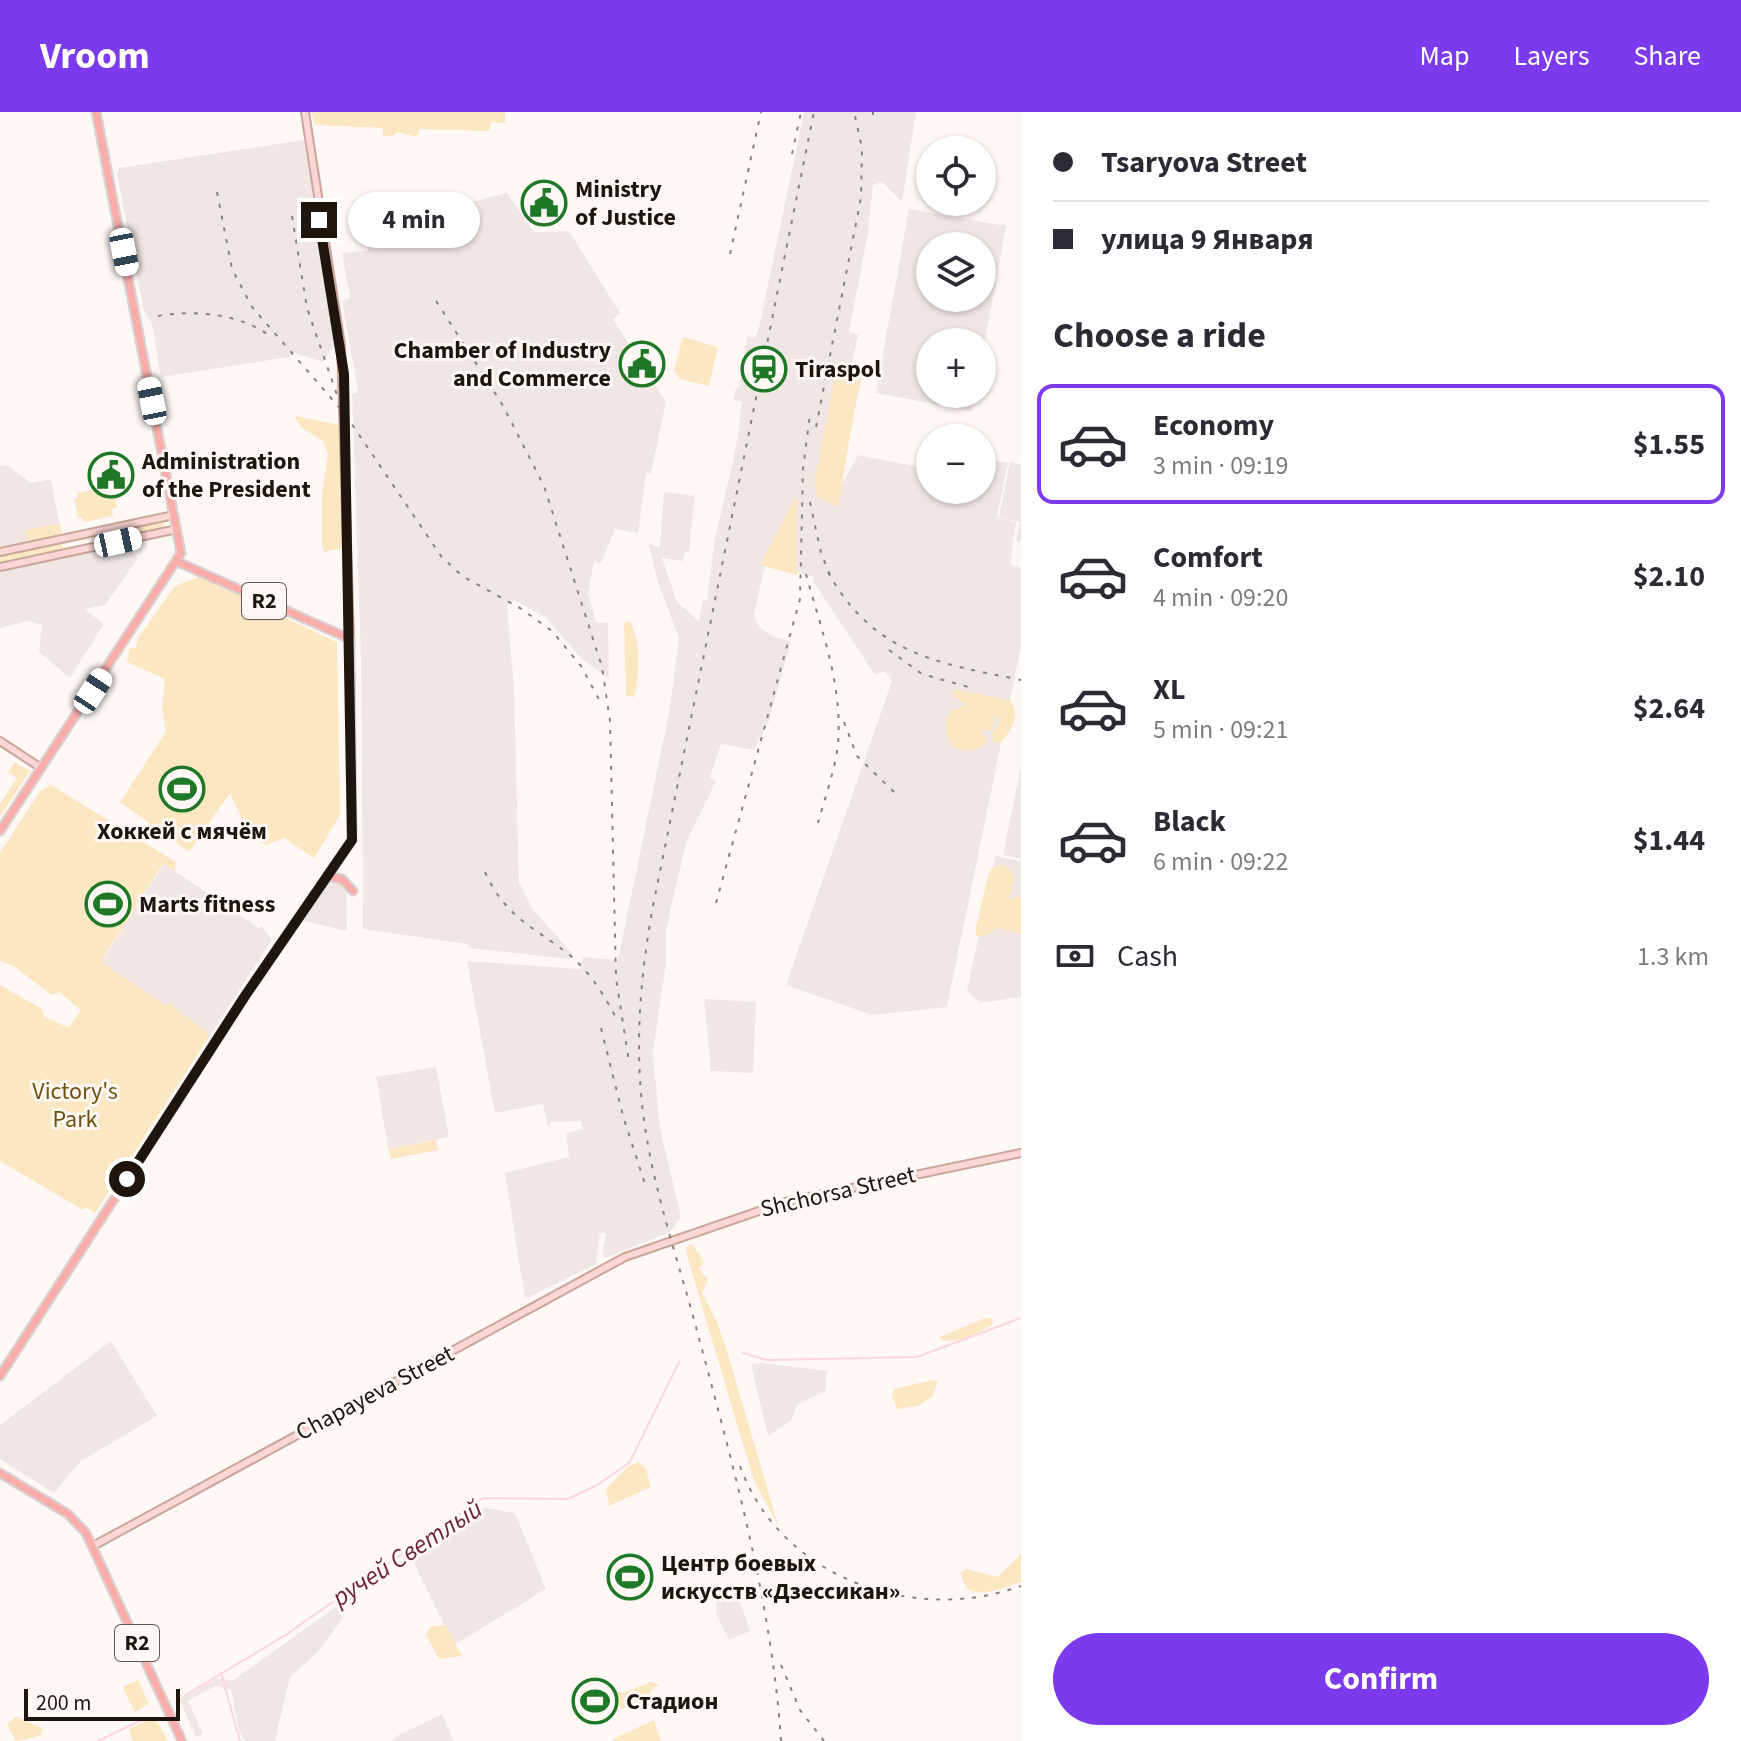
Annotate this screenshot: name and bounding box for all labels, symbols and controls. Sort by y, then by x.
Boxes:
text: Vroom [40,29,150,83]
text: Map [1419,36,1469,76]
text: Layers [1513,36,1589,76]
text: Share [1633,36,1701,76]
map controls [916,136,996,504]
button: locate [916,136,996,216]
text: Tsaryova Street [1101,141,1307,184]
place label: Ministry of Justice [575,172,676,235]
public building icon: Ministry of Justice [520,179,568,227]
callout: 4 min [347,192,479,248]
text: 4 min [382,201,446,238]
route end [301,202,337,238]
text: улица 9 Января [1101,218,1314,261]
car [108,226,140,278]
button: layers [916,232,996,312]
text: Choose a ride [1053,310,1266,361]
button: + [916,328,996,408]
place label: Chamber of Industry and Commerce [393,333,611,396]
public building icon: Chamber of Industry and Commerce [618,340,666,388]
station icon: Tiraspol [740,345,788,393]
place label: Tiraspol [795,352,881,387]
car [136,375,168,427]
text: Economy [1153,404,1274,447]
icon: car [1057,408,1129,480]
text: $1.55 [1633,423,1705,466]
button: − [916,424,996,504]
place label: Administration of the President [141,444,311,507]
text: 3 min · 09:19 [1153,447,1288,484]
public building icon: Administration of the President [87,451,135,499]
car [92,525,144,559]
text: Comfort [1153,536,1263,579]
icon: car [1057,540,1129,612]
text: $2.10 [1633,555,1705,598]
text: 4 min · 09:20 [1153,579,1288,616]
road number: R2 [242,583,286,619]
car [70,664,116,718]
text: XL [1153,668,1186,711]
icon: car [1057,672,1129,744]
text: $2.64 [1633,687,1705,730]
text: 5 min · 09:21 [1153,711,1288,748]
sports icon: Хоккей с мячём [158,765,206,813]
text: Black [1153,800,1226,843]
icon: car [1057,804,1129,876]
place label: Хоккей с мячём [97,814,267,849]
text: $1.44 [1633,819,1705,862]
text: 6 min · 09:22 [1153,843,1288,880]
sports icon: Marts fitness [84,880,132,928]
place label: Marts fitness [139,887,275,922]
icon: cash [1053,934,1097,978]
text: Cash [1117,935,1178,978]
text: 1.3 km [1637,938,1709,975]
park label: Victory's Park [32,1074,118,1137]
street label: Shchorsa Street [757,1157,919,1227]
route start [109,1161,145,1197]
street label: Chapayeva Street [290,1337,460,1449]
water label: ручей Светлый [324,1490,490,1616]
place label: Центр боевых искусств «Дзессикан» [661,1546,900,1609]
sports icon: Центр боевых искусств «Дзессикан» [606,1553,654,1601]
road number: R2 [115,1625,159,1661]
button: Confirm [1053,1633,1709,1725]
sports icon: Стадион [571,1677,619,1725]
place label: Стадион [626,1684,718,1719]
scale bar [24,1685,180,1721]
text: 200 m [36,1687,91,1719]

